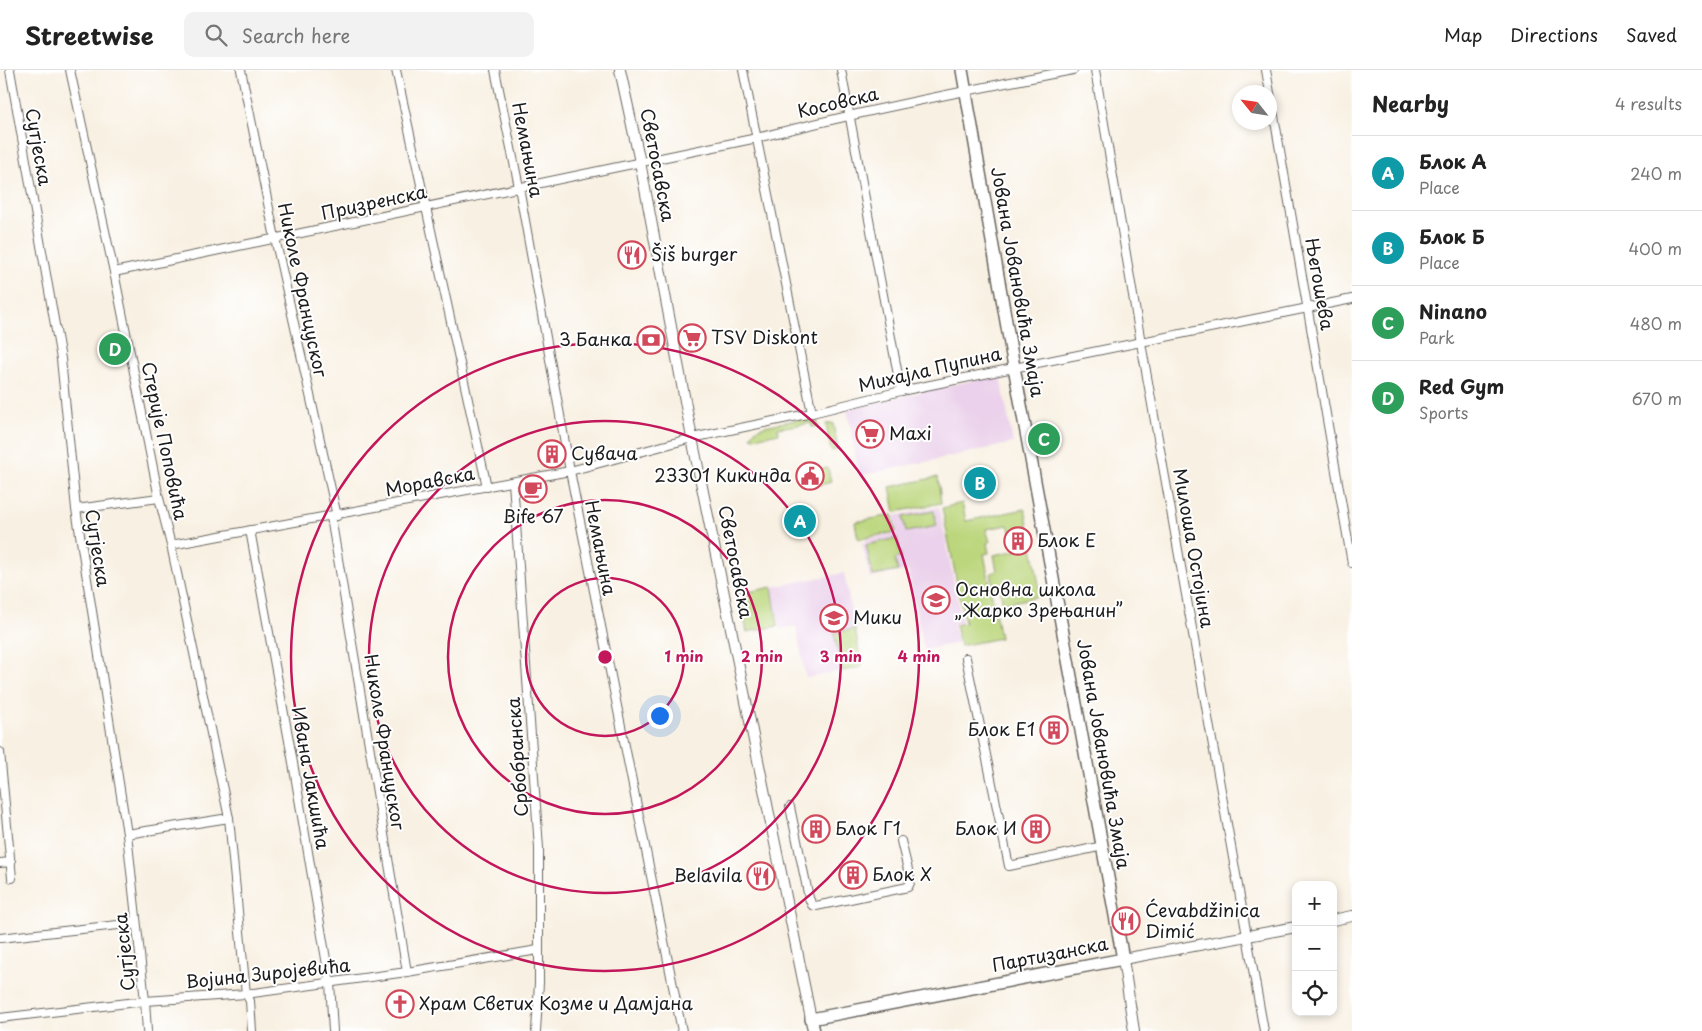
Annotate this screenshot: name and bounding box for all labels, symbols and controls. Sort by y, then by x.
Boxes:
search box [184,12,534,57]
text: Streetwise [25,17,154,53]
icon: search [202,21,230,49]
text: Search here [242,21,350,49]
text: Map [1444,21,1482,48]
text: Directions [1510,21,1598,48]
text: Saved [1626,21,1677,48]
street label: Косовска [795,79,882,124]
north arrow [1232,85,1277,130]
text: Nearby [1372,87,1449,119]
text: 4 results [1615,91,1682,115]
street label: Немањина [506,100,551,200]
street label: Сутјеска [19,106,60,188]
street label: Светосавска [634,106,683,224]
text: Блок А [1419,147,1487,175]
text: A [1382,161,1394,185]
text: 240 m [1630,161,1682,185]
street label: Јована Јовановића Змаја [985,164,1052,400]
text: Place [1419,175,1460,199]
street label: Призренска [318,177,430,226]
street label: Николе Француског [272,200,335,380]
text: Блок Б [1419,222,1485,250]
street label: Његошева [1299,235,1342,333]
text: B [1383,236,1393,260]
text: 400 m [1629,236,1682,260]
restaurant icon: Šiš burger [617,240,647,270]
place label: Šiš burger [651,240,738,267]
text: Place [1419,250,1460,274]
text: Ninano [1419,297,1487,325]
text: C [1382,311,1394,335]
text: 480 m [1630,311,1682,335]
supermarket icon: TSV Diskont [677,323,707,353]
place label: TSV Diskont [711,323,818,350]
place label: 3 Банка [559,325,633,352]
bank icon: 3 Банка [636,325,666,355]
text: Park [1419,325,1455,349]
pin: D [99,330,131,368]
street label: Михајла Пупина [855,339,1005,398]
street label: Стерије Поповића [136,359,196,523]
text: Red Gym [1419,372,1504,400]
text: D [1382,386,1394,410]
text: 670 m [1632,386,1682,410]
text: Sports [1419,400,1468,424]
supermarket icon: Maxi [855,419,885,449]
place label: Maxi [889,419,932,446]
pin: C [1028,420,1060,458]
building icon: Сувача [537,439,567,469]
place label: Сувача [571,439,638,466]
street label: Моравска [383,459,477,502]
place label: 23301 Кикинда [654,461,792,488]
public building icon: 23301 Кикинда [795,461,825,491]
pin: B [964,464,996,502]
street label: Милоша Остојина [1167,466,1222,630]
cafe icon: Bife 67 [518,474,548,504]
street label: Немањина [579,498,624,598]
place label: Bife 67 [502,502,564,529]
pin: A [784,502,816,540]
street label: Светосавска [712,503,761,621]
street label: Сутјеска [79,507,118,589]
building icon: Блок Е [1003,526,1033,556]
place label: Блок Е [1037,526,1096,553]
place label: Основна школа „Жарко Зрењанин” [955,575,1123,623]
school or university icon: Основна школа „Жарко Зрењанин” [921,585,951,615]
school or university icon: Мики [819,603,849,633]
place label: Мики [853,603,902,630]
street label: Јована Јовановића Змаја [1071,636,1138,872]
text: 1 min [665,644,703,667]
text: 2 min [741,644,783,667]
text: 3 min [820,644,862,667]
text: 4 min [898,644,940,667]
centre of rings [596,648,614,666]
street label: Николе Француског [358,652,413,833]
street label: Србобранска [499,696,534,818]
your location [647,703,673,729]
street label: Ивана Јакшића [286,704,337,852]
place label: Блок Е1 [968,715,1035,742]
building icon: Блок Е1 [1039,715,1069,745]
building icon: Блок Г1 [801,814,831,844]
place label: Блок Г1 [835,814,901,841]
place label: Блок И [955,814,1017,841]
building icon: Блок И [1021,814,1051,844]
building icon: Блок Х [838,860,868,890]
place label: Блок Х [872,860,932,887]
place label: Belavila [674,861,743,888]
restaurant icon: Belavila [746,861,776,891]
map controls [1292,881,1337,1016]
button: + [1292,881,1337,926]
place label: Ćevabdžinica Dimić [1145,896,1260,944]
restaurant icon: Ćevabdžinica Dimić [1111,906,1141,936]
street label: Сутјеска [106,911,141,993]
button: − [1292,926,1337,971]
street label: Партизанска [989,929,1111,978]
street label: Војина Зиројевића [184,950,352,995]
button: locate [1292,971,1337,1016]
church icon: Храм Светих Козме и Дамјана [385,989,415,1019]
place label: Храм Светих Козме и Дамјана [419,989,693,1016]

